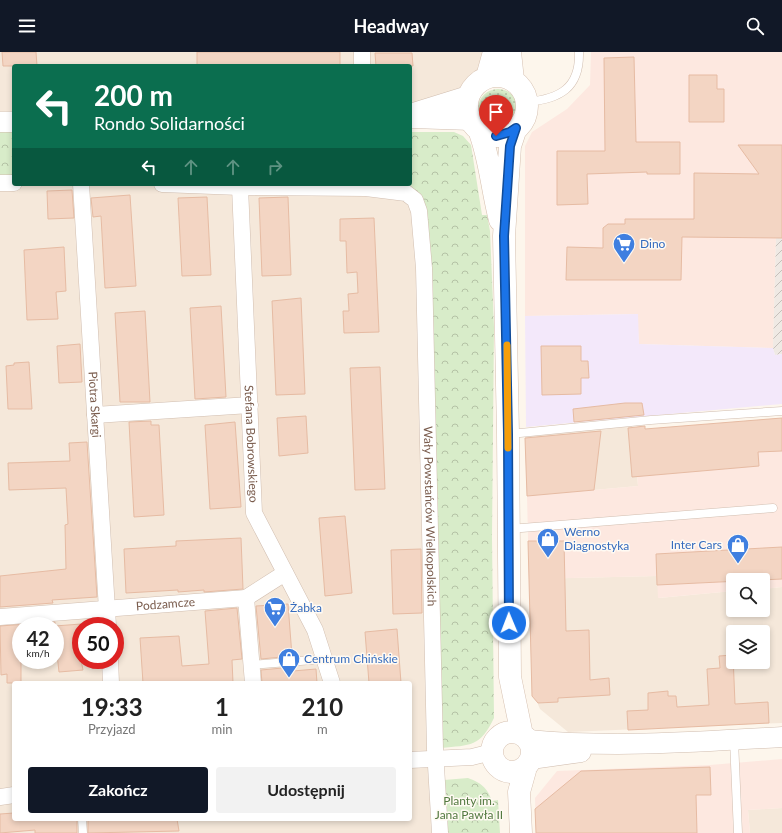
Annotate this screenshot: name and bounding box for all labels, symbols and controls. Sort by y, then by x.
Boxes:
icon: menu [16,15,38,37]
text: Headway [353,15,429,37]
icon: search [744,15,766,37]
text: 200 m [94,78,173,112]
icon: left [28,80,80,132]
pin [479,95,513,136]
icon: arrive [485,101,507,123]
text: Rondo Solidarności [94,112,245,134]
icon: left [138,156,160,178]
icon: ahead [180,156,202,178]
icon: ahead [222,156,244,178]
icon: right [264,156,286,178]
supermarket icon: Dino [611,231,637,264]
place label: Dino [640,236,666,251]
street label: Piotra Skargi [85,371,104,438]
street label: Stefana Bobrowskiego [242,385,262,503]
street label: Wały Powstańców Wielkopolskich [421,426,440,606]
place label: Werno Diagnostyka [564,524,629,553]
shop icon: Werno Diagnostyka [535,526,561,559]
shop icon: Inter Cars [725,532,751,565]
place label: Inter Cars [671,537,722,552]
map controls [726,573,770,669]
button: search [726,573,770,617]
street label: Podzamcze [135,594,196,613]
supermarket icon: Żabka [262,595,288,628]
place label: Żabka [290,600,322,615]
position arrow [488,602,530,644]
speed limit sign: 50 [72,617,124,669]
button: layers [726,625,770,669]
text: 42 [26,626,50,650]
shop icon: Centrum Chińskie [276,646,302,679]
text: km/h [26,647,50,659]
place label: Centrum Chińskie [304,651,398,666]
text: 19:33 [81,692,143,721]
text: 1 [215,692,229,721]
text: 210 [301,692,343,721]
text: Przyjazd [88,721,136,737]
text: min [212,721,233,737]
text: m [317,721,328,737]
button: Zakończ [28,767,208,813]
button: Udostępnij [216,767,396,813]
park label: Planty im. Jana Pawła II [435,793,503,822]

